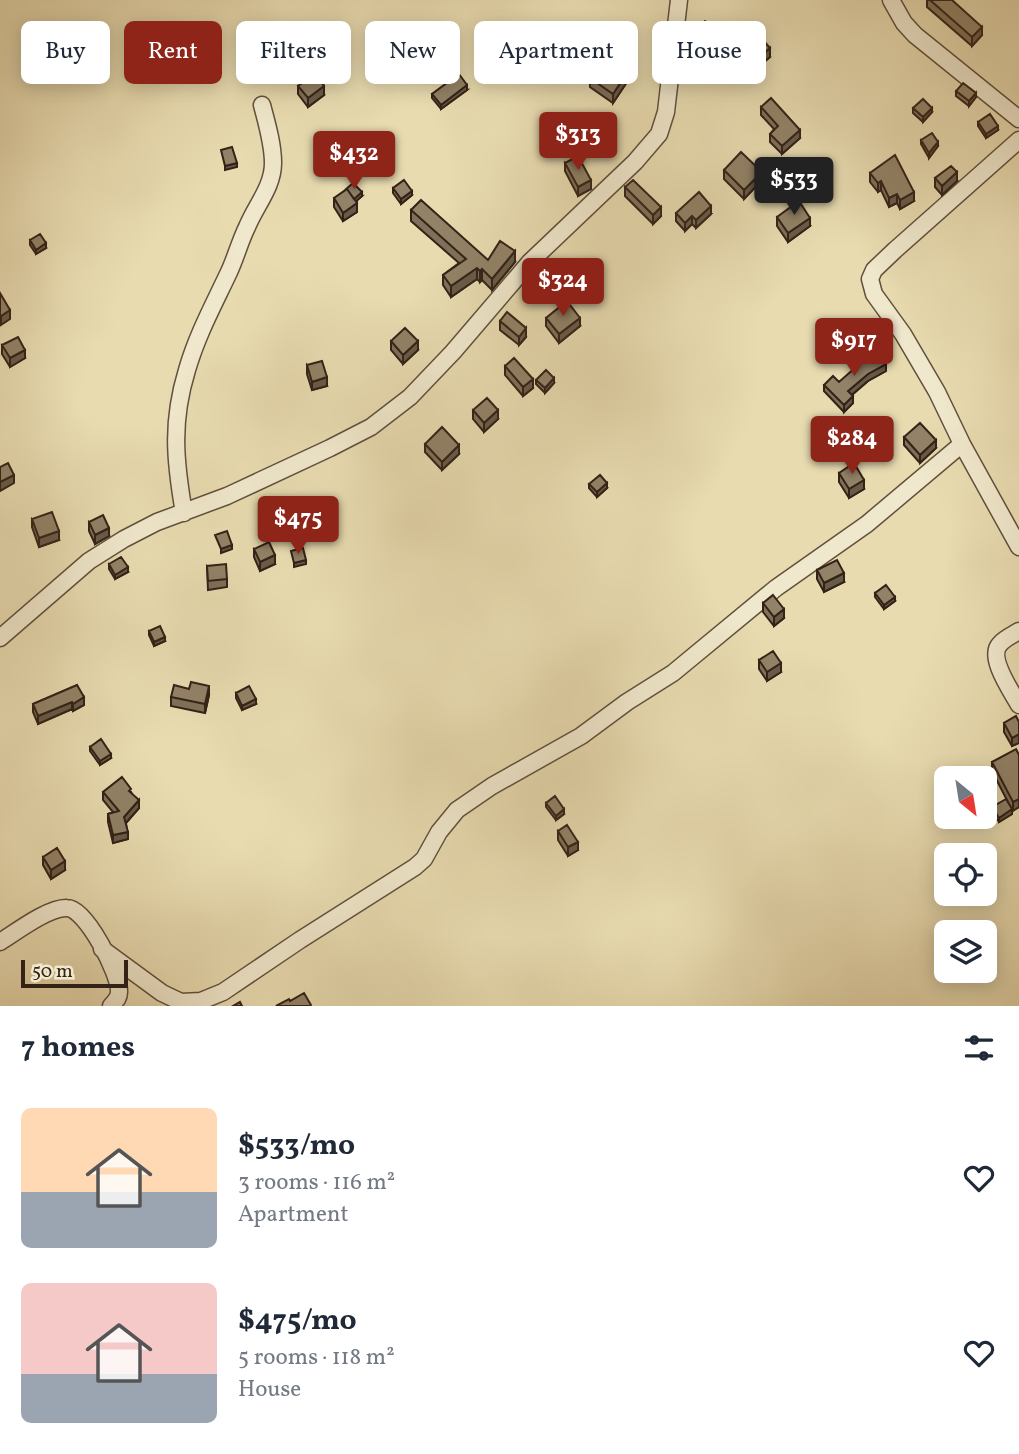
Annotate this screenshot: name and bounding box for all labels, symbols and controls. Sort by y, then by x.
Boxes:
chip: Buy [21,21,110,84]
chip: Rent [124,21,222,84]
chip: Filters [236,21,351,84]
chip: New [365,21,460,84]
chip: Apartment [474,21,638,84]
chip: House [652,21,766,84]
pin: $313 [537,113,619,172]
text: $313 [555,119,601,151]
pin: $432 [313,132,395,191]
text: $432 [329,138,379,170]
pin: $533 [753,158,835,217]
text: $533 [770,164,818,196]
pin: $324 [522,258,604,318]
text: $324 [538,265,588,297]
pin: $917 [813,318,895,378]
text: $917 [831,325,877,357]
pin: $284 [811,416,893,476]
text: $284 [827,423,877,455]
pin: $475 [257,496,339,556]
text: $475 [274,503,322,535]
north arrow [934,766,998,830]
map controls [934,766,997,983]
button: locate [934,843,997,906]
button: layers [934,920,997,983]
scale bar [21,957,128,989]
text: 50 m [32,959,73,985]
text: 7 homes [21,1027,135,1069]
icon: filters [960,1029,998,1067]
text: $533/mo [238,1125,355,1167]
icon: home [77,1136,161,1220]
icon: heart [960,1159,998,1197]
text: 3 rooms · 116 m² [238,1167,395,1199]
text: Apartment [238,1199,349,1231]
text: $475/mo [238,1300,357,1342]
icon: home [77,1311,161,1395]
icon: heart [960,1334,998,1372]
text: 5 rooms · 118 m² [238,1342,395,1374]
text: House [238,1374,301,1406]

